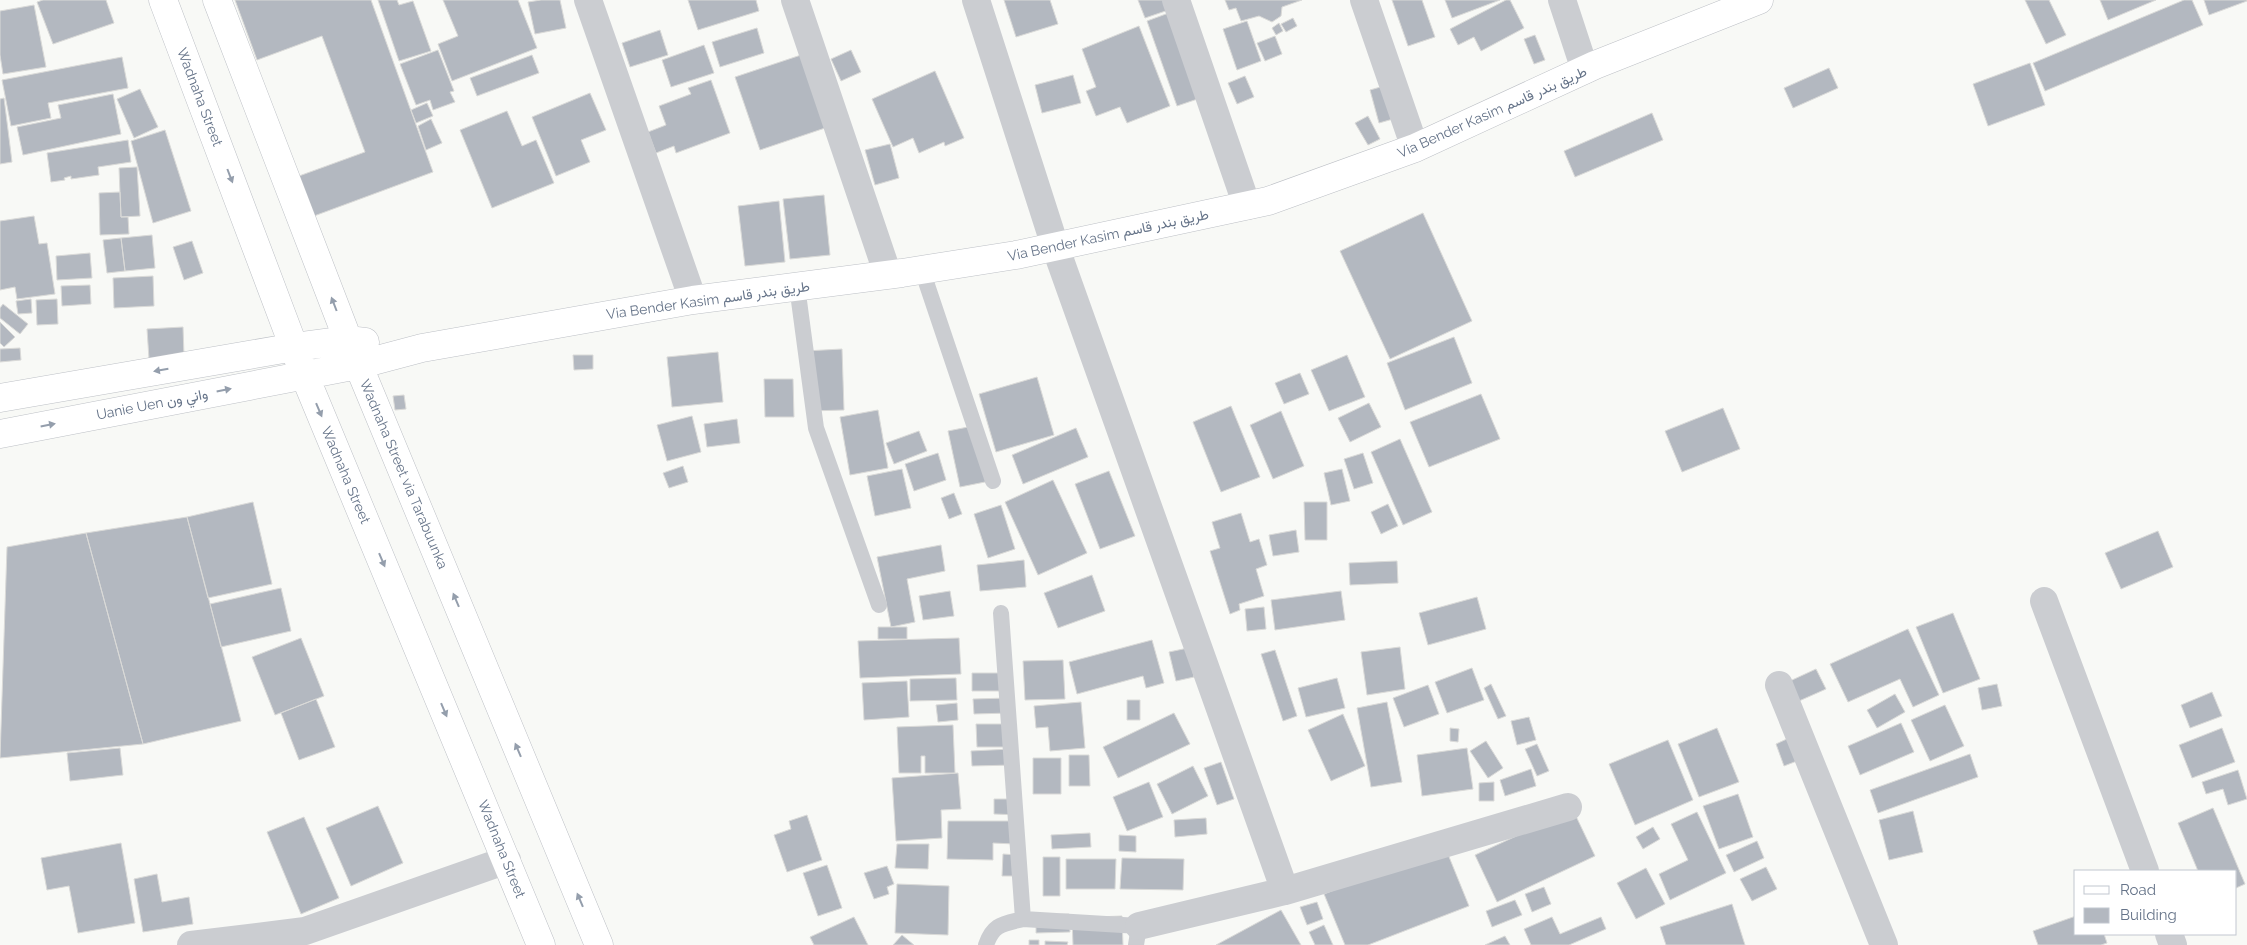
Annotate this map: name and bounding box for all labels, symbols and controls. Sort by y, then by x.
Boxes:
street label: Wadnaha Street [174,45,226,149]
street label: Via Bender Kasim طريق بندر قاسم [1395,63,1589,162]
one-way arrow [226,169,234,184]
street label: Via Bender Kasim طريق بندر قاسم [1006,206,1210,265]
street label: Via Bender Kasim طريق بندر قاسم [605,278,811,323]
one-way arrow [330,296,338,311]
one-way arrow [153,367,169,375]
street label: Wadnaha Street via Tarabuunka [357,377,451,571]
street label: Uanie Uen واني ون [95,385,210,427]
one-way arrow [217,385,233,393]
one-way arrow [315,403,323,418]
one-way arrow [40,420,56,428]
street label: Wadnaha Street [318,424,374,526]
one-way arrow [378,553,386,567]
one-way arrow [451,593,459,607]
one-way arrow [440,703,448,718]
one-way arrow [514,742,522,757]
street label: Wadnaha Street [475,798,529,901]
legend [2074,870,2237,935]
text: Road [2120,881,2156,899]
one-way arrow [576,893,584,907]
text: Building [2120,906,2177,924]

